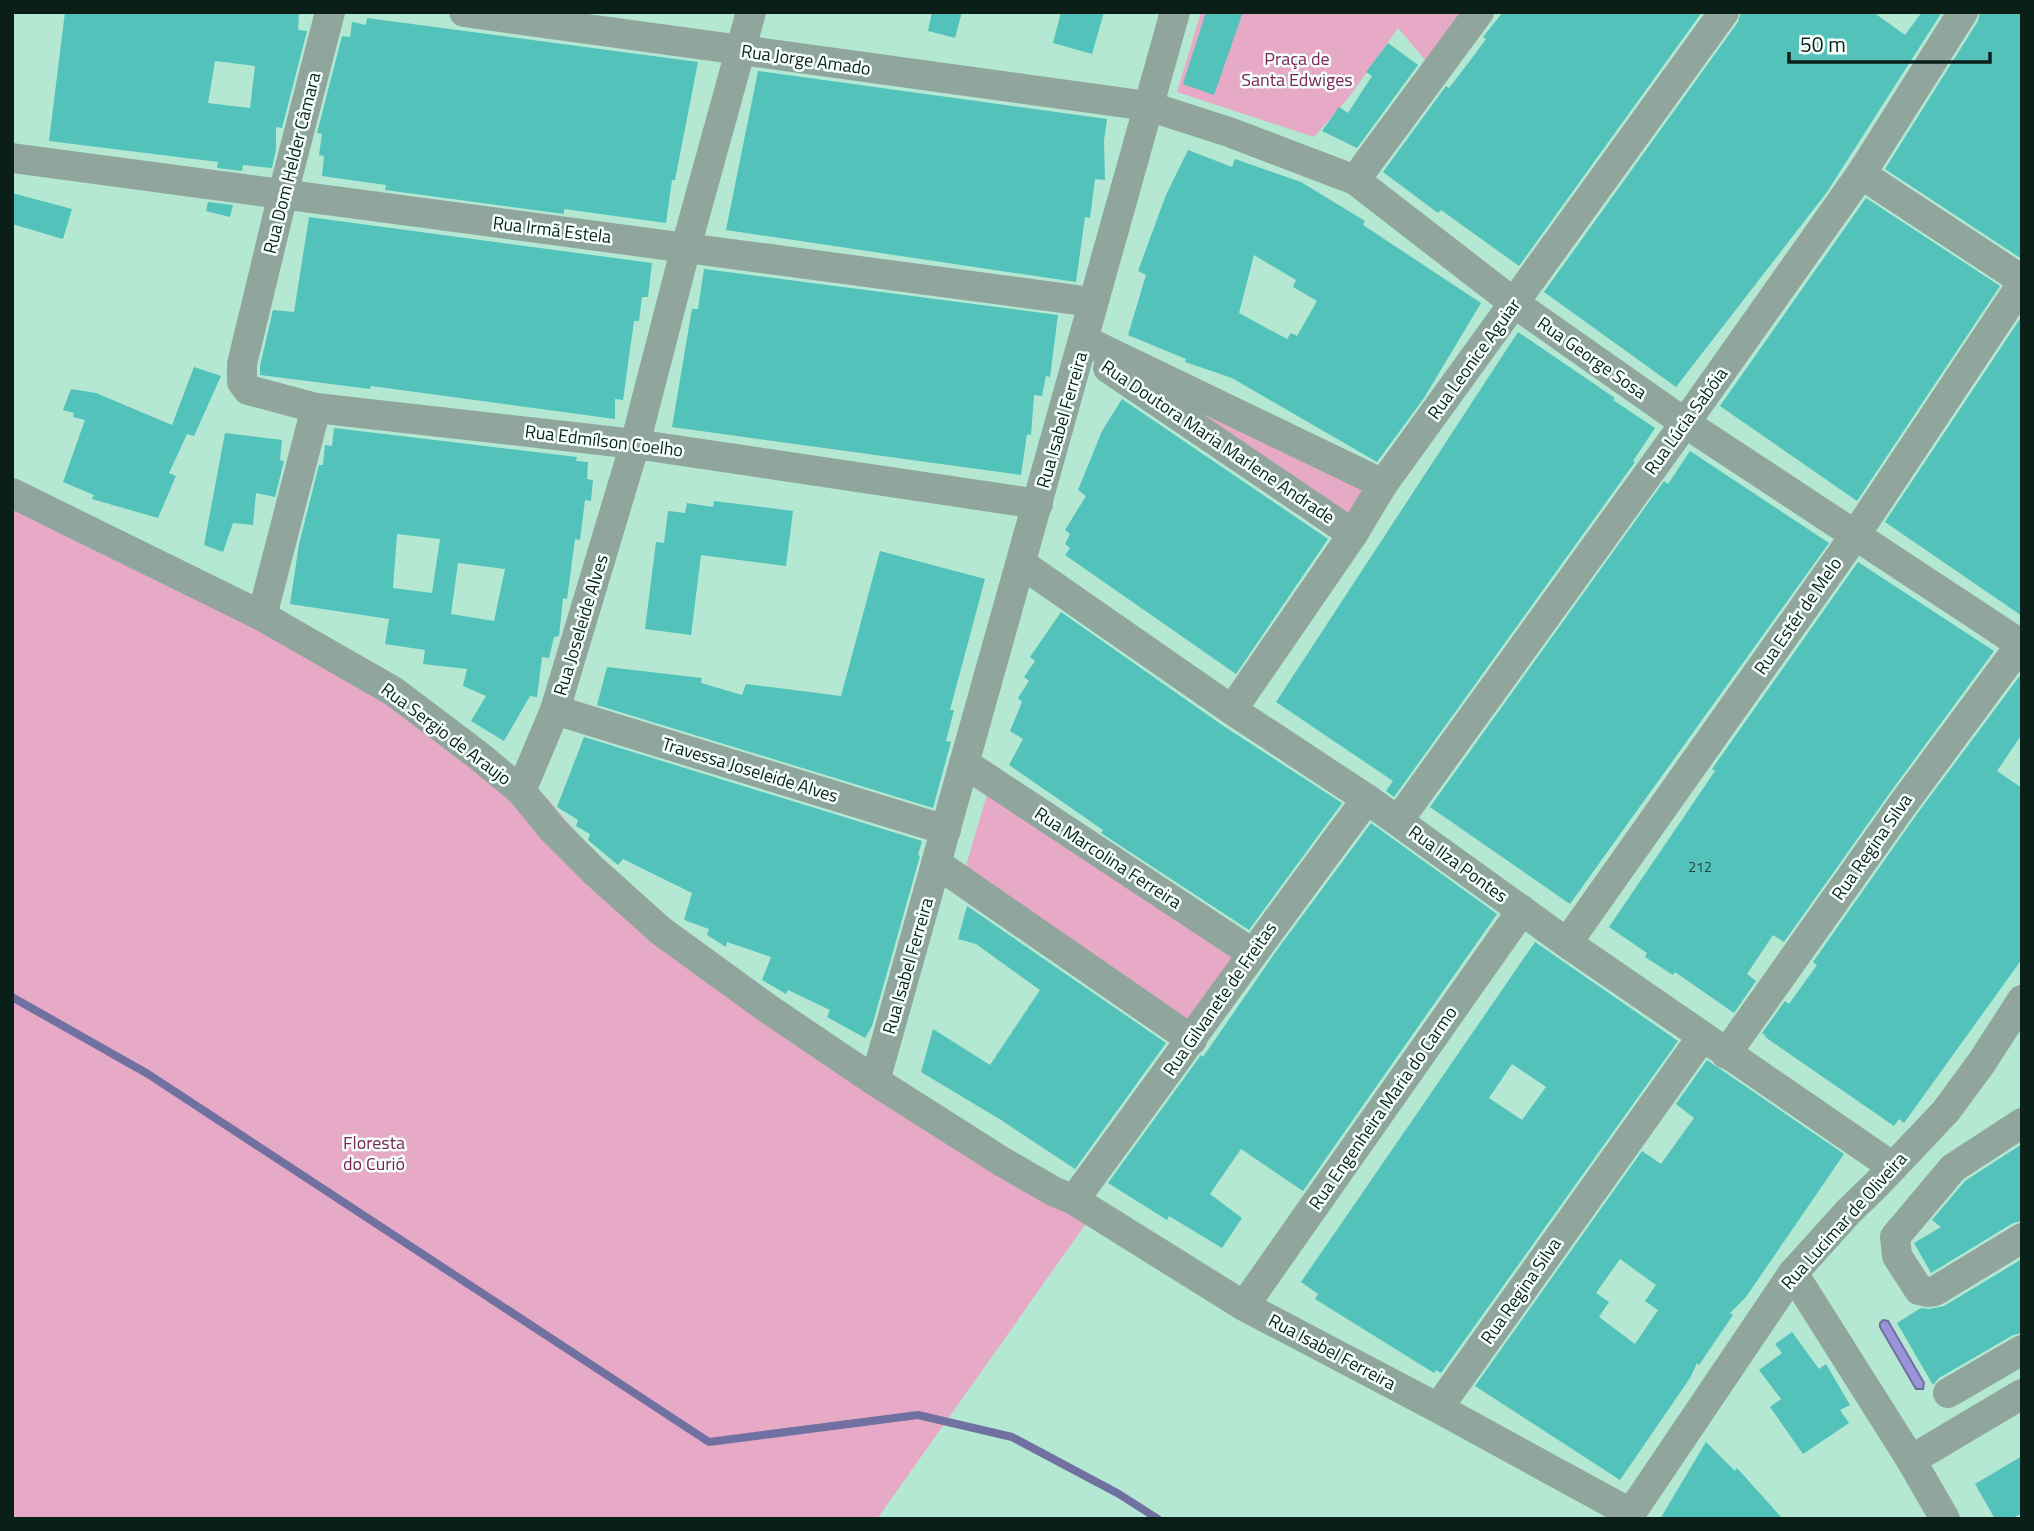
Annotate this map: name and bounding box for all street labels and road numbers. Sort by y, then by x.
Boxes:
street label: Rua Jorge Amado [740,37,873,82]
street label: Rua Dom Helder Câmara [256,69,327,256]
street label: Rua Irmã Estela [491,209,613,250]
street label: Rua Leonice Aguiar [1420,293,1527,425]
street label: Rua George Sosa [1532,310,1653,405]
street label: Rua Isabel Ferreira [1029,348,1094,491]
street label: Rua Doutora Maria Marlene Andrade [1096,353,1341,530]
street label: Rua Lúcia Sabóia [1637,361,1734,480]
street label: Rua Edmílson Coelho [523,417,685,464]
street label: Rua Joseleide Alves [546,551,615,699]
street label: Rua Estér de Melo [1747,552,1848,680]
street label: Rua Sergio de Araujo [376,676,517,792]
street label: Travessa Joseleide Alves [659,730,842,809]
street label: Rua Regina Silva [1825,788,1918,906]
street label: Rua Marcolina Ferreira [1029,800,1187,915]
street label: Rua Ilza Pontes [1403,818,1513,909]
street label: Rua Isabel Ferreira [875,894,940,1037]
street label: Rua Gilvanete de Freitas [1156,916,1283,1081]
street label: Rua Engenheira Maria do Carmo [1302,1000,1463,1215]
street label: Rua Lucimar de Oliveira [1774,1146,1913,1295]
street label: Rua Regina Silva [1474,1232,1567,1350]
street label: Rua Isabel Ferreira [1264,1307,1401,1397]

